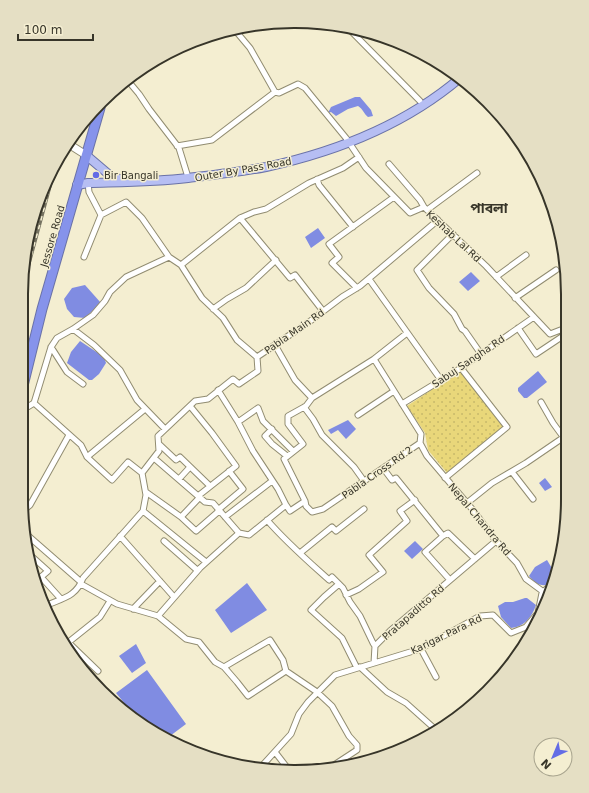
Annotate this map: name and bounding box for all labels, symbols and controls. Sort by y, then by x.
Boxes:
scale bar [18,16,93,42]
text: 100 m [24,23,62,37]
street label: Outer By Pass Road [194,156,292,183]
marker: Bir Bangali [91,170,101,180]
place label: Bir Bangali [104,170,158,181]
district label: পাবলা [470,200,509,216]
street label: Jessore Road [38,204,67,269]
street label: Keshab Lal Rd [424,208,483,264]
street label: Pabla Main Rd [262,307,326,356]
street label: Sabuj Sangha Rd [430,333,507,390]
street label: Pabla Cross Rd 2 [340,444,415,501]
street label: Nepal Chandra Rd [446,481,513,558]
street label: Pratapaditto Rd [380,583,446,642]
street label: Karigar Para Rd [409,612,484,656]
north arrow [533,737,573,777]
text: N [539,756,554,772]

